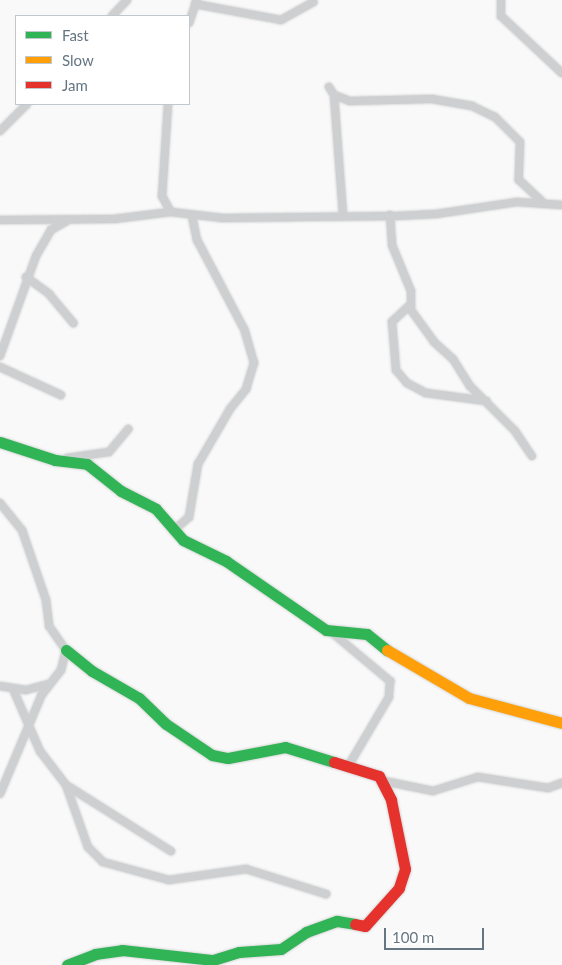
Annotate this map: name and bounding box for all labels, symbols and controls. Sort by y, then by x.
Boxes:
legend [15,15,190,105]
text: Fast [62,26,89,44]
text: Slow [62,51,94,69]
text: Jam [62,76,88,94]
scale bar [387,918,487,950]
text: 100 m [392,928,434,946]

